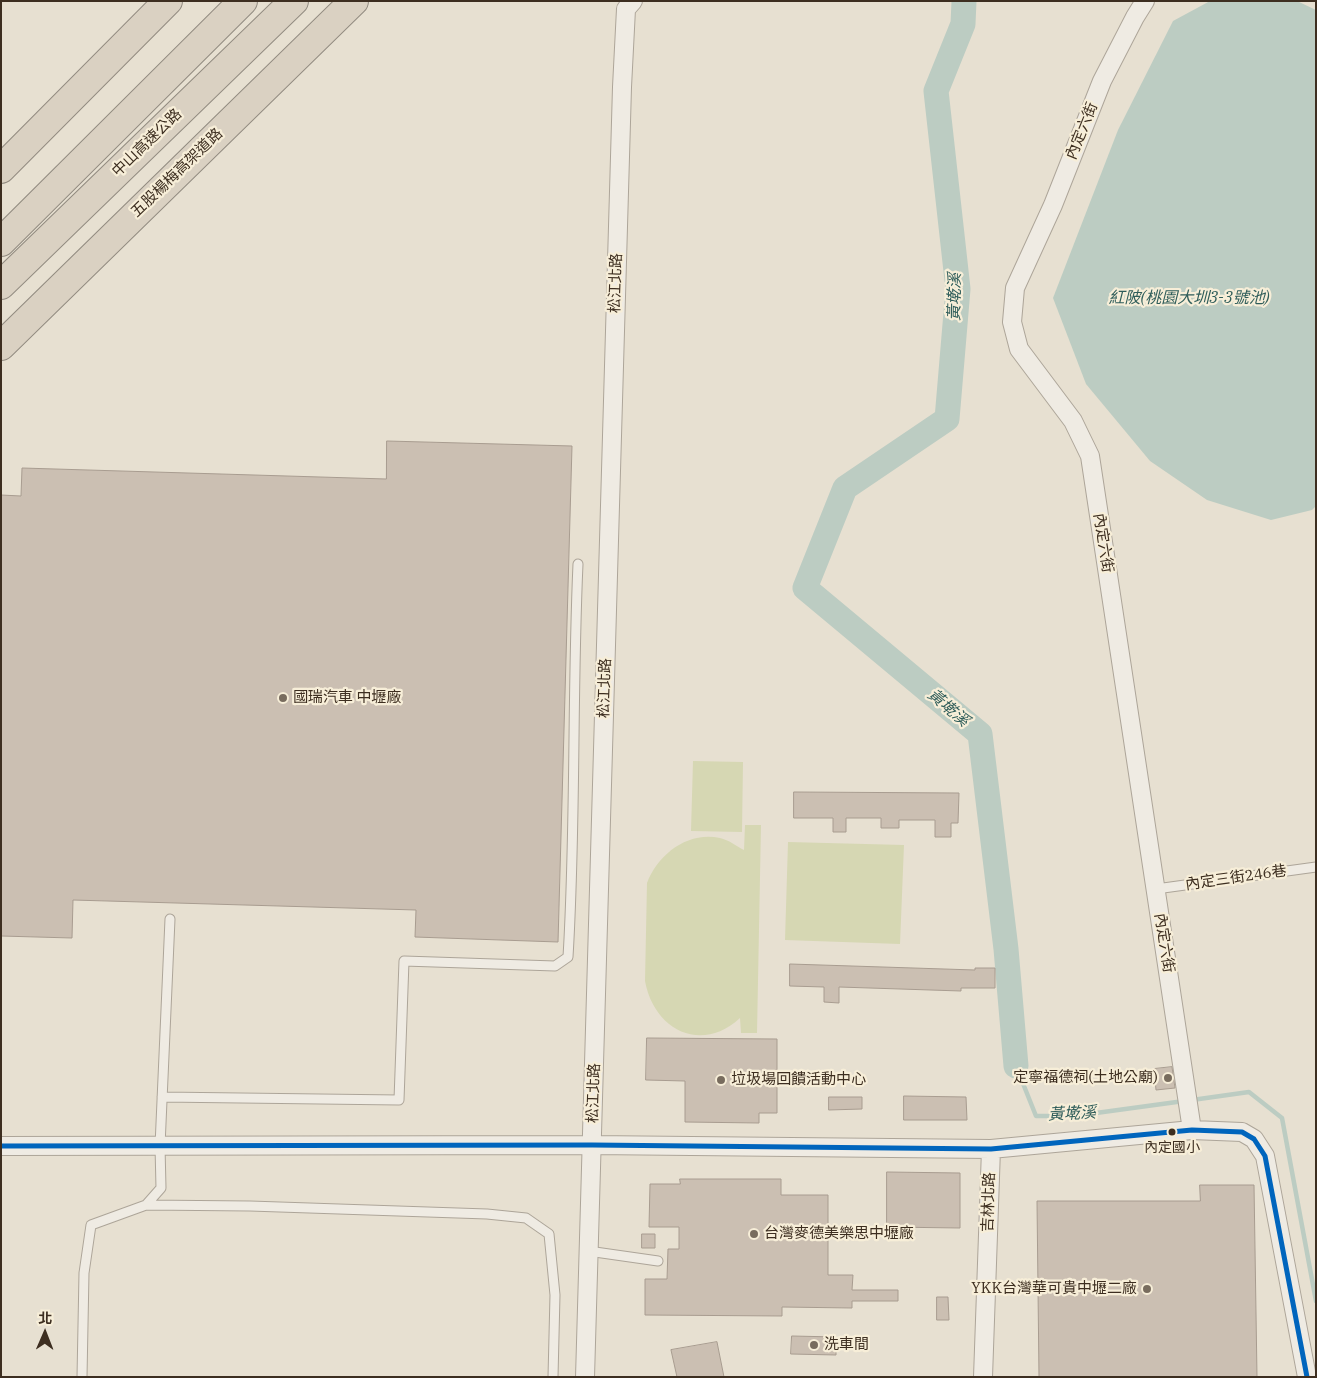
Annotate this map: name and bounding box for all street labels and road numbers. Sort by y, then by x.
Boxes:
street label: 內定六街 [1062,100,1102,162]
street label: 中山高速公路 [108,105,186,181]
street label: 五股楊梅高架道路 [128,125,226,221]
street label: 松江北路 [606,253,626,313]
street label: 內定六街 [1089,512,1117,574]
street label: 松江北路 [595,658,615,718]
street label: 內定三街246巷 [1184,862,1288,894]
street label: 內定六街 [1150,912,1178,974]
street label: 松江北路 [584,1063,604,1123]
street label: 吉林北路 [979,1172,999,1232]

